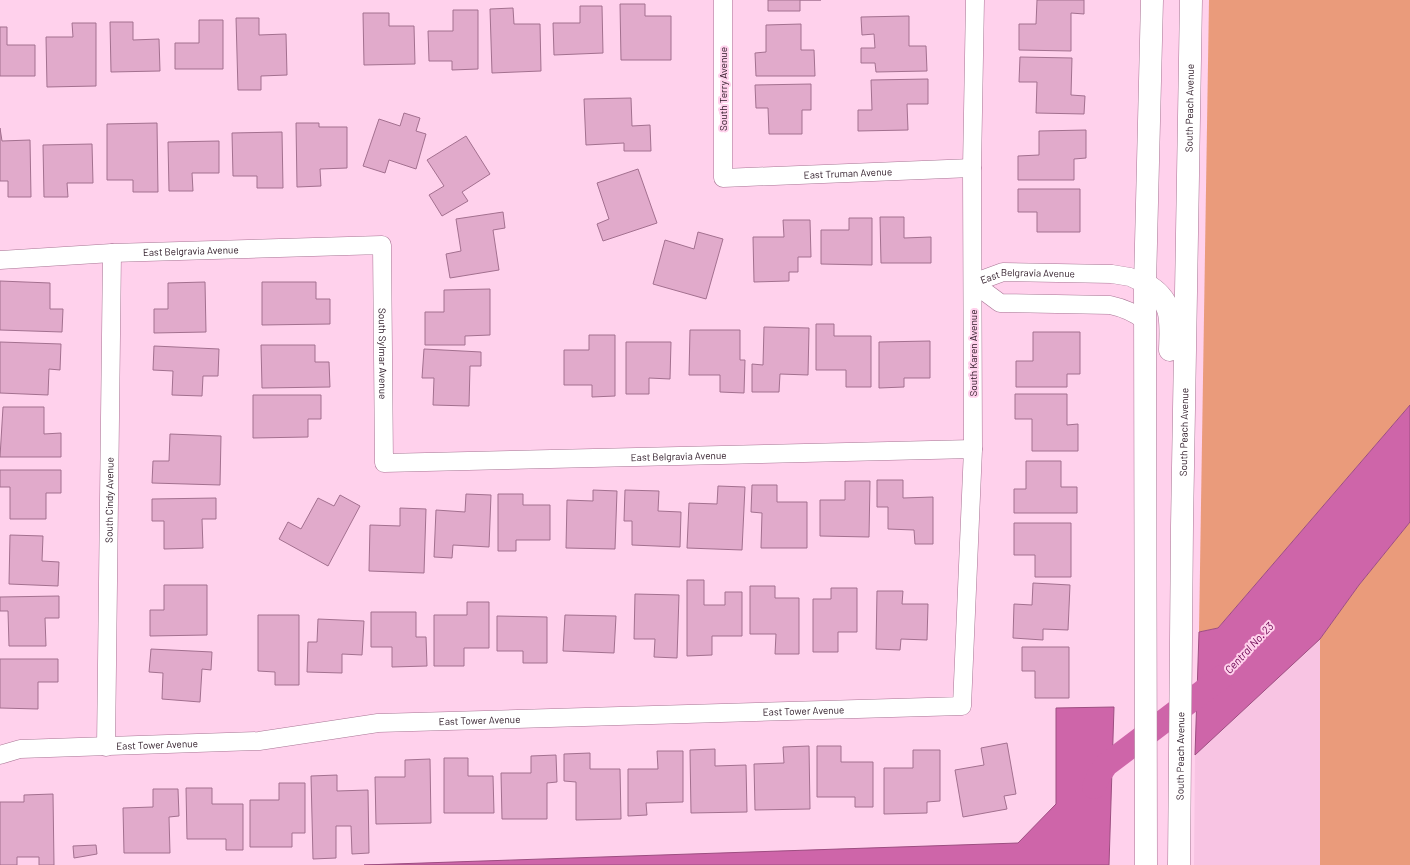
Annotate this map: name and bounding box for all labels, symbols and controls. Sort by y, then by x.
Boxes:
street label: South Terry Avenue [717,47,729,131]
street label: South Peach Avenue [1182,64,1196,152]
street label: East Truman Avenue [803,165,892,181]
street label: East Belgravia Avenue [143,243,239,258]
street label: East Belgravia Avenue [978,266,1075,286]
street label: South Sylmar Avenue [377,308,389,399]
street label: South Karen Avenue [967,310,979,397]
street label: South Peach Avenue [1177,388,1190,476]
street label: East Belgravia Avenue [630,449,727,463]
street label: South Cindy Avenue [102,457,116,543]
water label: Central No. 23 [1222,619,1276,676]
street label: East Tower Avenue [762,703,844,718]
street label: South Peach Avenue [1174,712,1186,800]
street label: East Tower Avenue [439,713,521,727]
street label: East Tower Avenue [116,737,198,752]

